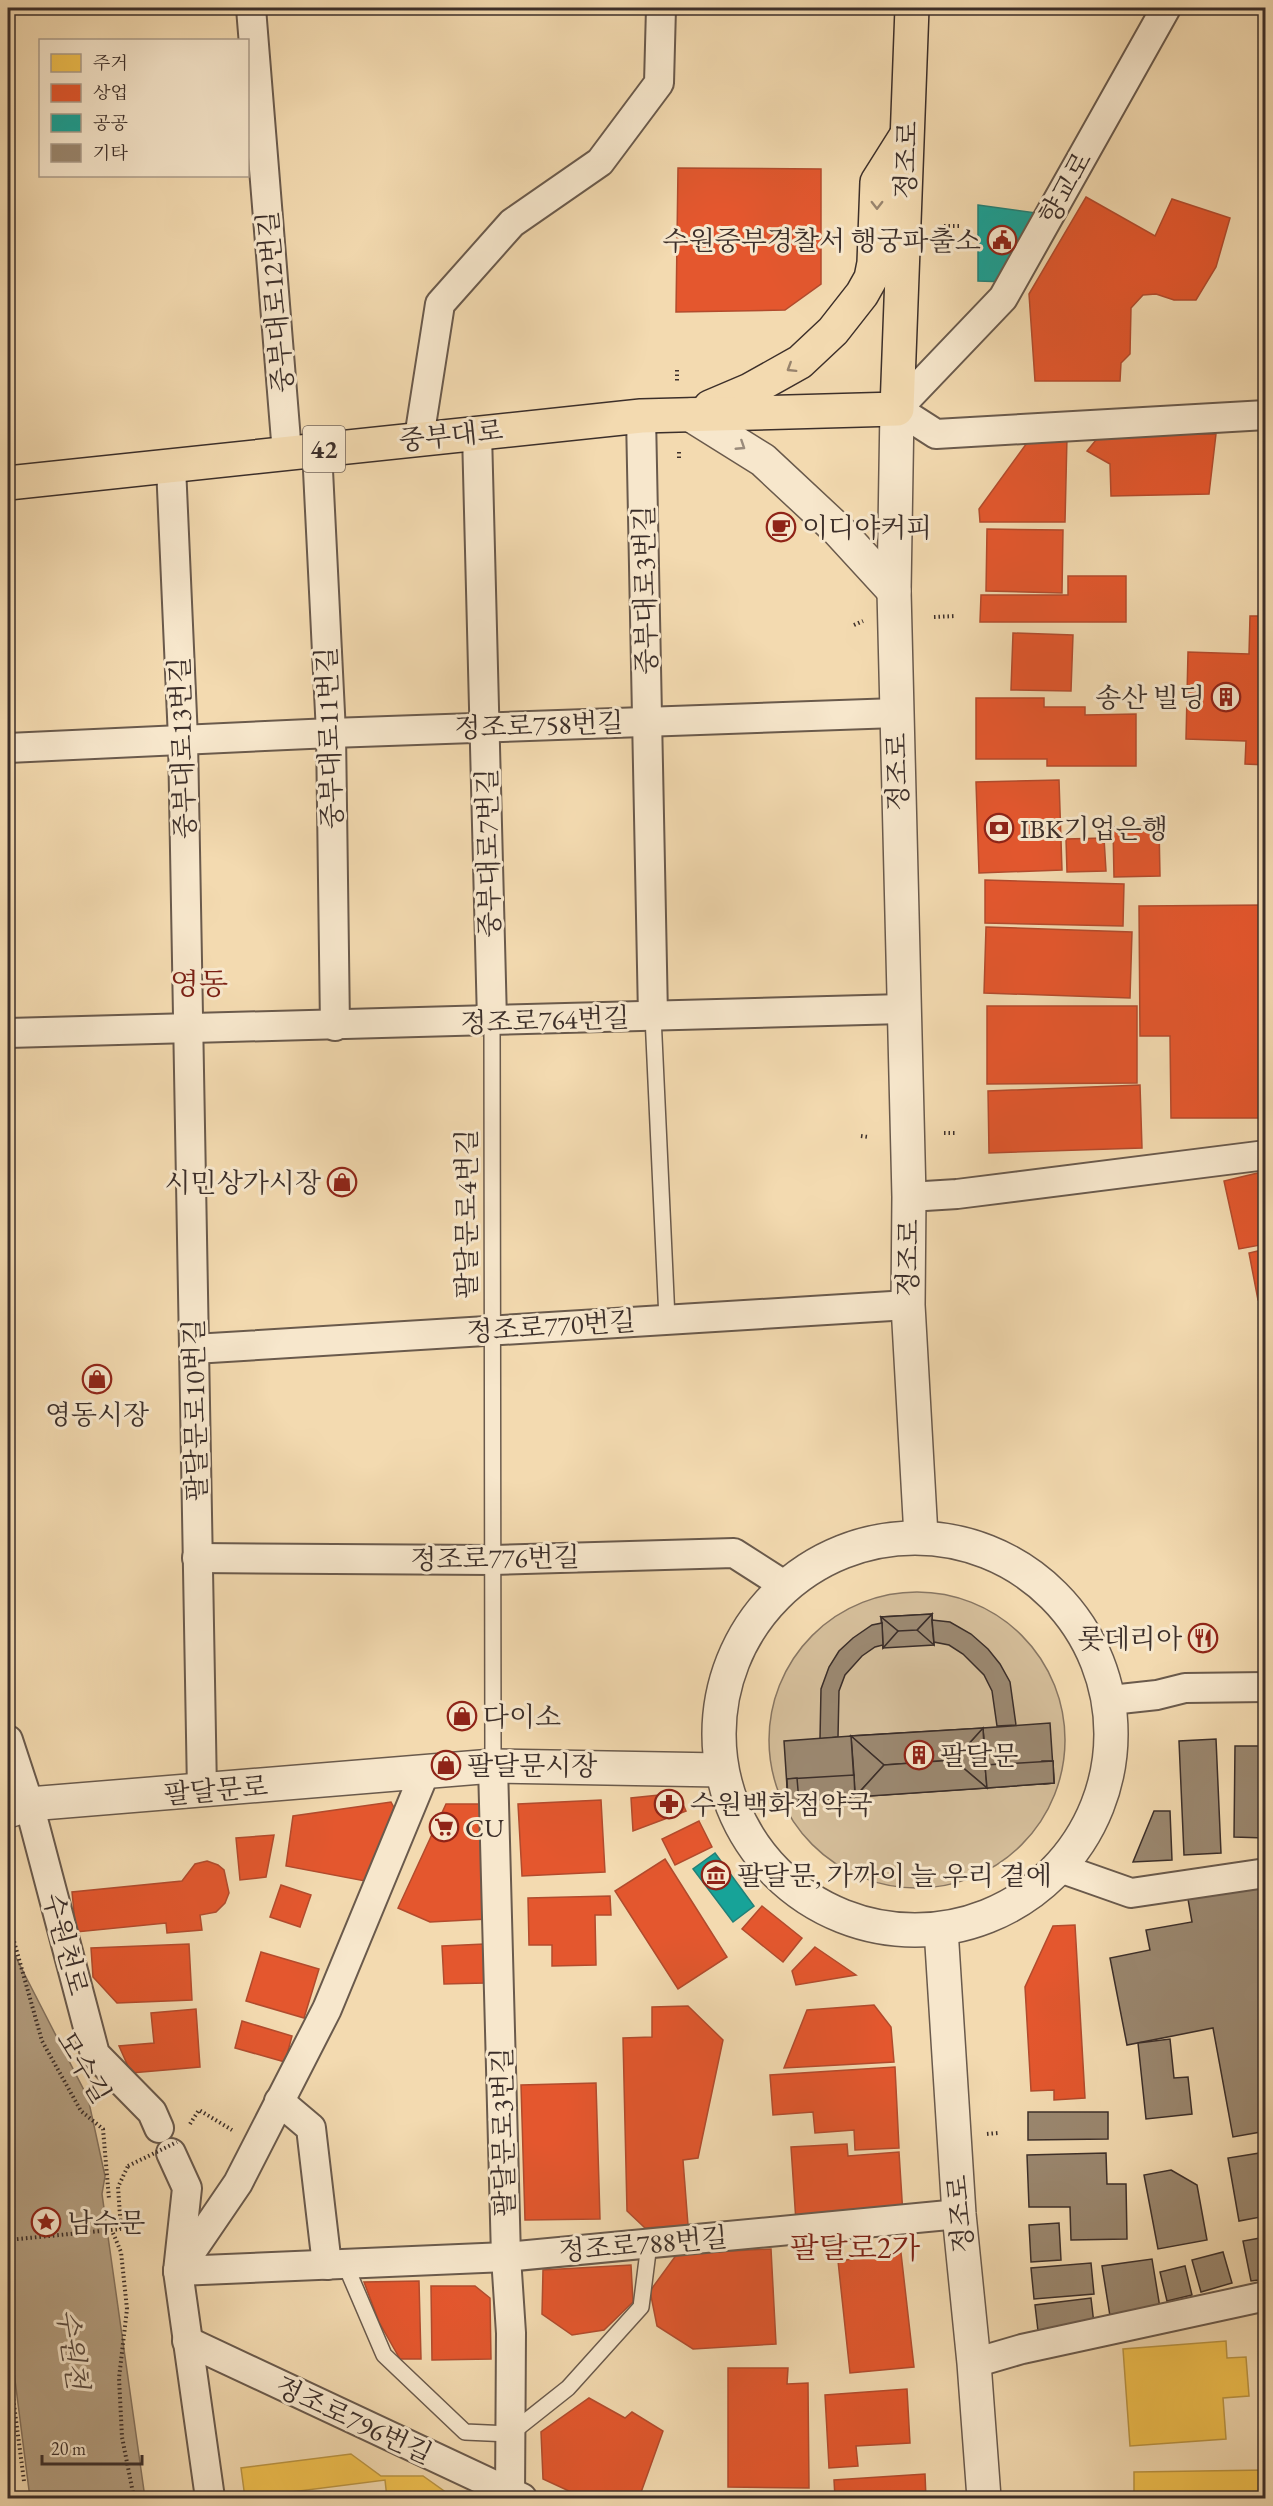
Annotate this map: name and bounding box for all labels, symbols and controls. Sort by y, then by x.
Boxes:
legend [39,39,249,177]
text: 주거 [93,51,128,74]
text: 상업 [93,81,128,104]
text: 공공 [93,111,128,134]
street label: 정조로 [887,120,925,200]
text: 기타 [93,141,128,164]
street label: 향교로 [1031,145,1099,231]
one-way arrow [871,200,883,209]
street label: 중부대로12번길 [250,210,300,394]
place label: 수원중부경찰서 행궁파출소 [663,223,981,258]
public building icon: 수원중부경찰서 행궁파출소 [986,224,1018,256]
one-way arrow [787,360,797,372]
street label: 중부대로 [397,412,505,458]
road number: 42 [303,426,345,472]
one-way arrow [734,439,745,450]
street label: 중부대로3번길 [626,505,664,675]
place label: 이디야커피 [802,510,932,545]
cafe icon: 이디야커피 [765,511,797,543]
street label: 중부대로11번길 [308,646,350,830]
street label: 중부대로13번길 [161,656,203,840]
place label: 송산 빌딩 [1095,680,1205,715]
building icon: 송산 빌딩 [1210,681,1242,713]
street label: 정조로758번길 [454,705,624,745]
street label: 정조로 [879,733,915,811]
street label: 중부대로7번길 [469,768,507,938]
place label: IBK기업은행 [1020,811,1168,846]
bank icon: IBK기업은행 [983,812,1015,844]
district label: 영동 [170,964,228,1003]
street label: 정조로764번길 [460,1000,630,1040]
street label: 팔달문로4번길 [449,1129,484,1299]
place label: 시민상가시장 [165,1165,321,1200]
shop icon: 시민상가시장 [326,1166,358,1198]
street label: 정조로 [890,1219,926,1297]
street label: 정조로770번길 [465,1303,637,1349]
street label: 팔달문로10번길 [176,1318,214,1502]
shop icon: 영동시장 [81,1363,113,1395]
place label: 영동시장 [45,1397,149,1432]
street label: 정조로776번길 [410,1539,580,1577]
place label: 롯데리아 [1078,1621,1183,1656]
restaurant icon: 롯데리아 [1187,1622,1219,1654]
place label: 다이소 [483,1699,561,1734]
shop icon: 다이소 [446,1700,478,1732]
place label: 팔달문 [940,1738,1018,1773]
building icon: 팔달문 [903,1739,935,1771]
place label: 팔달문시장 [467,1748,597,1783]
shop icon: 팔달문시장 [430,1749,462,1781]
street label: 팔달문로 [163,1768,269,1812]
place label: 수원백화점약국 [690,1787,873,1822]
pharmacy icon: 수원백화점약국 [653,1788,685,1820]
place label: CU [465,1810,504,1845]
supermarket icon: CU [428,1811,460,1843]
place label: 팔달문, 가까이 늘 우리 곁에 [737,1858,1052,1893]
museum icon: 팔달문, 가까이 늘 우리 곁에 [700,1859,732,1891]
street label: 수원천로 [36,1889,96,1999]
street label: 모수길 [49,2024,119,2110]
street label: 팔달문로3번길 [484,2047,522,2217]
street label: 정조로 [939,2173,981,2255]
place label: 남수문 [67,2205,145,2240]
place icon: 남수문 [30,2206,62,2238]
street label: 정조로788번길 [557,2219,729,2269]
district label: 팔달로2가 [790,2228,920,2267]
water label: 수원천 [50,2306,97,2394]
street label: 정조로796번길 [270,2368,438,2472]
scale bar [42,2428,142,2466]
text: 20 m [51,2437,86,2460]

